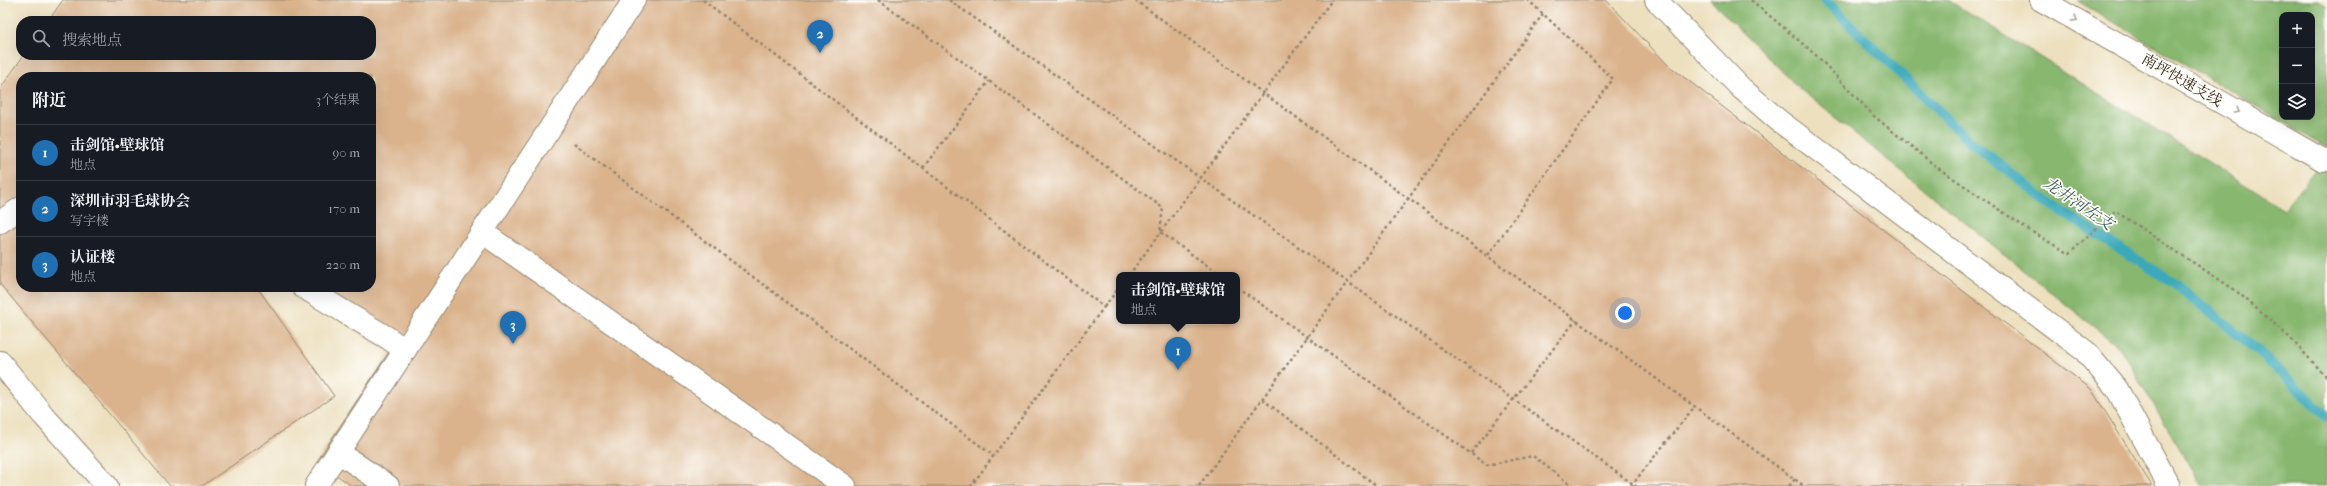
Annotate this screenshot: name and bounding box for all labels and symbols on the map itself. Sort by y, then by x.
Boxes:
one-way arrow [2071,15,2078,22]
pin: 2 [807,20,833,53]
street label: 南坪快速支线 [2139,50,2225,110]
one-way arrow [2233,107,2240,114]
water label: 龙井河左支 [2040,173,2119,235]
your location [1615,303,1635,323]
pin: 3 [500,311,526,344]
pin: 1 [1165,337,1191,370]

